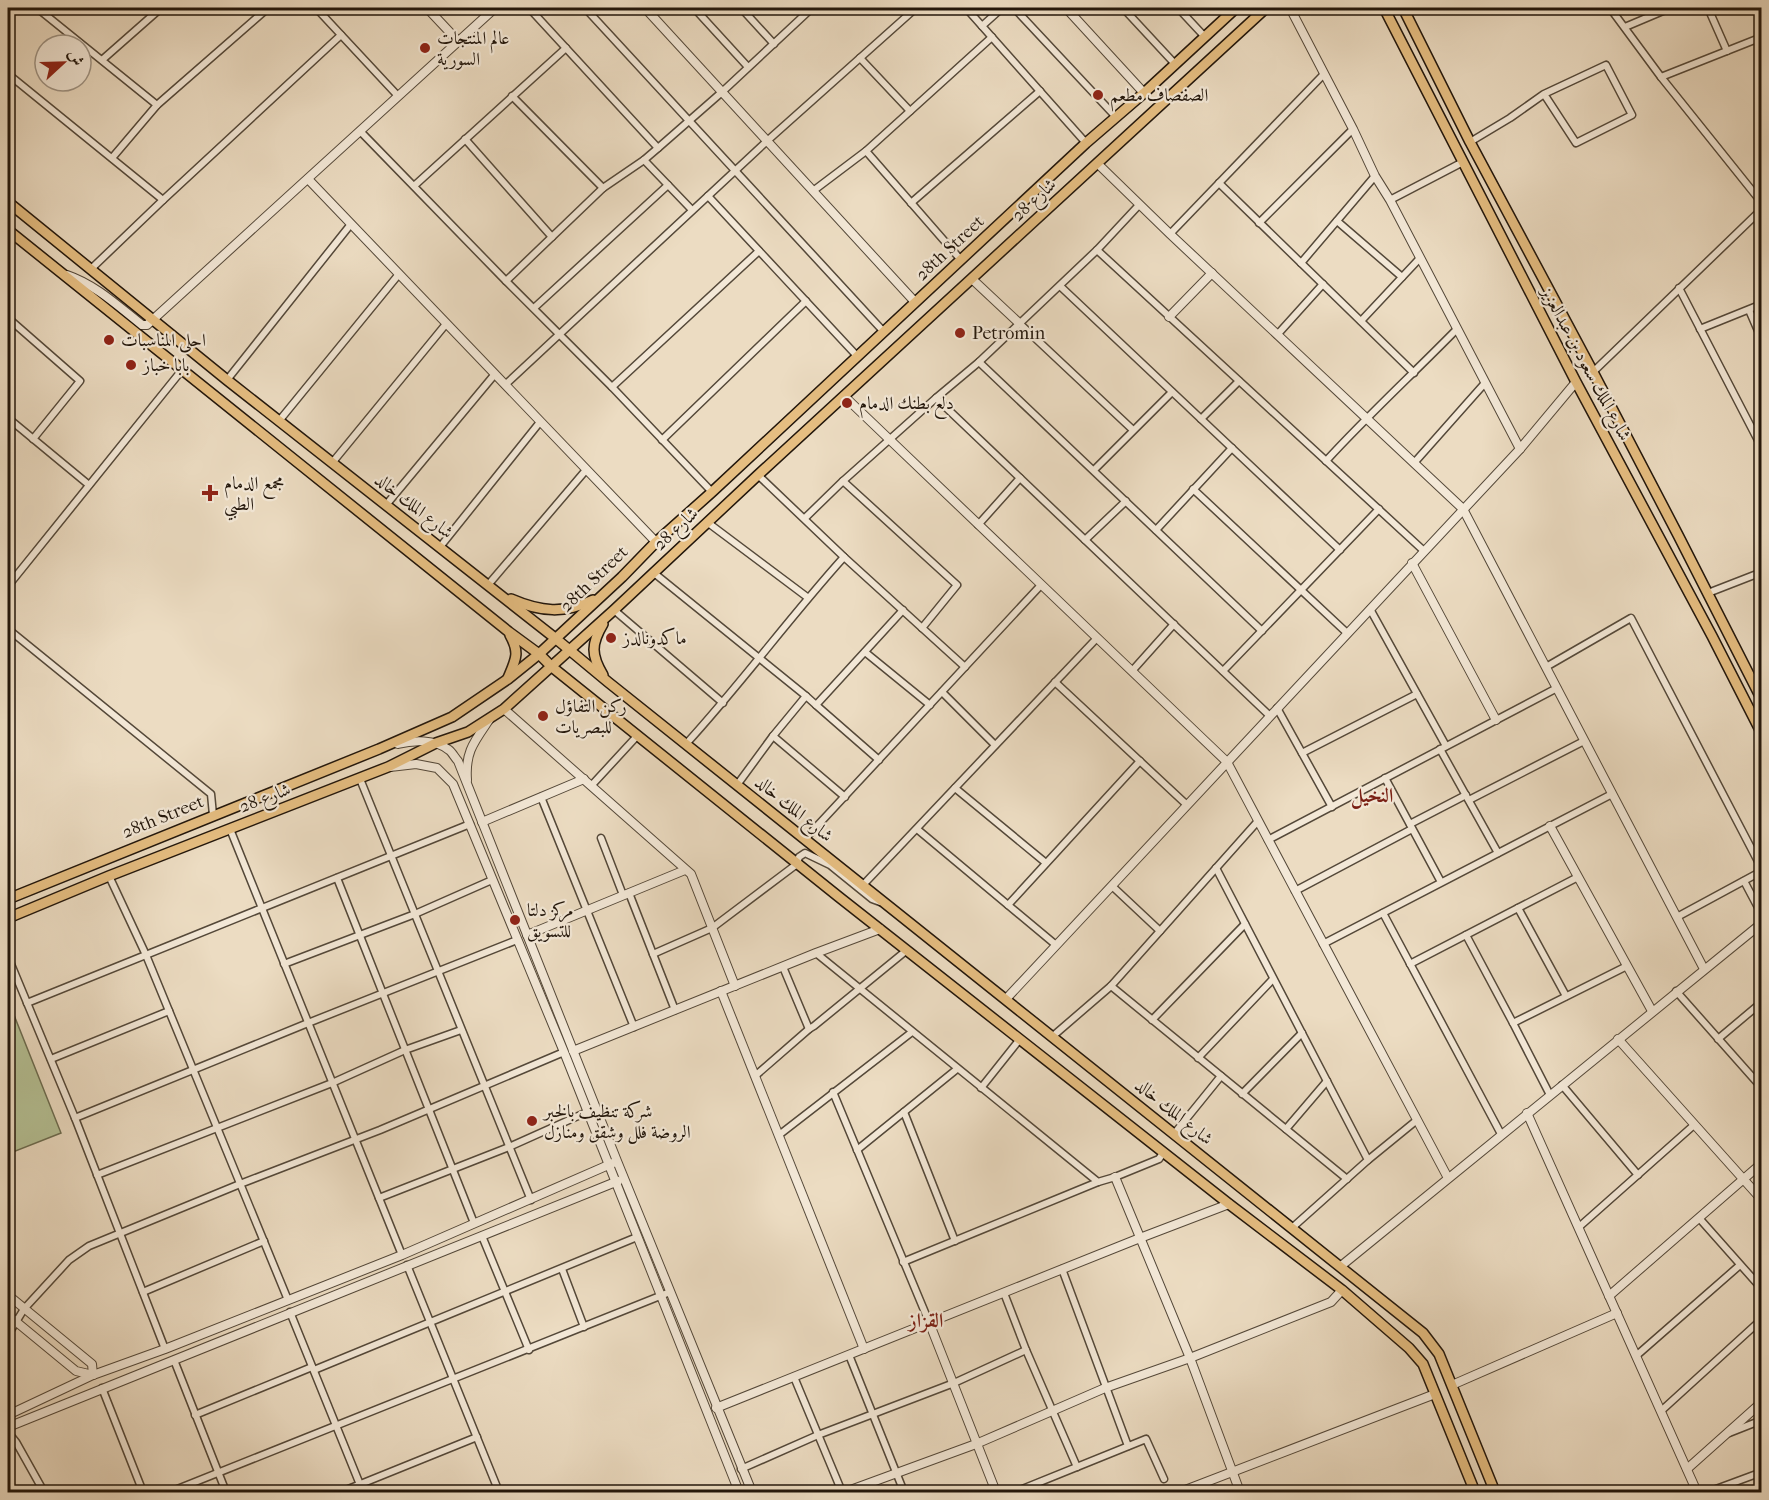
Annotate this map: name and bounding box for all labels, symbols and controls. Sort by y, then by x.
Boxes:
place label: عالم المنتجات السورية [437,28,509,70]
north arrow [33,33,93,93]
marker: عالم المنتجات السورية [418,41,432,55]
text: ش [65,47,88,68]
place label: الصفصاف مطعم [1110,85,1209,112]
marker: الصفصاف مطعم [1091,88,1105,102]
street label: شارع 28 [1007,174,1063,229]
street label: 28th Street [911,211,989,285]
street label: شارع الملك سعود بن عبدالعزيز [1532,282,1635,446]
place label: Petromin [972,323,1046,344]
marker: Petromin [953,326,967,340]
place label: احلى المناسبات [121,330,206,353]
marker: احلى المناسبات [102,333,116,347]
place label: بابا خباز [141,355,189,376]
marker: بابا خباز [124,358,138,372]
place label: دلع بطنك الدمام [859,393,954,419]
marker: دلع بطنك الدمام [840,396,854,410]
street label: شارع الملك خالد [368,469,457,546]
place label: مجمع الدمام الطبي [224,473,284,521]
marker: مجمع الدمام الطبي [201,484,219,502]
street label: شارع 28 [649,503,705,558]
street label: 28th Street [556,541,633,616]
place label: ماكدونالدز [621,627,687,649]
marker: ماكدونالدز [604,631,618,645]
place label: ركن التفاؤل للبصريات [555,696,627,739]
marker: ركن التفاؤل للبصريات [536,709,550,723]
street label: شارع الملك خالد [748,771,837,850]
street label: شارع 28 [236,779,295,821]
district label: النخيل [1351,784,1393,809]
street label: 28th Street [119,791,207,843]
place label: مركز دلتا للتسويق [527,900,574,942]
marker: مركز دلتا للتسويق [508,913,522,927]
street label: شارع الملك خالد [1128,1074,1217,1153]
place label: شركة تنظيف بالخبر الروضة فلل وشقق ومنازل [542,1100,691,1144]
marker: شركة تنظيف بالخبر الروضة فلل وشقق ومنازل [525,1114,539,1128]
district label: القزاز [907,1309,943,1333]

